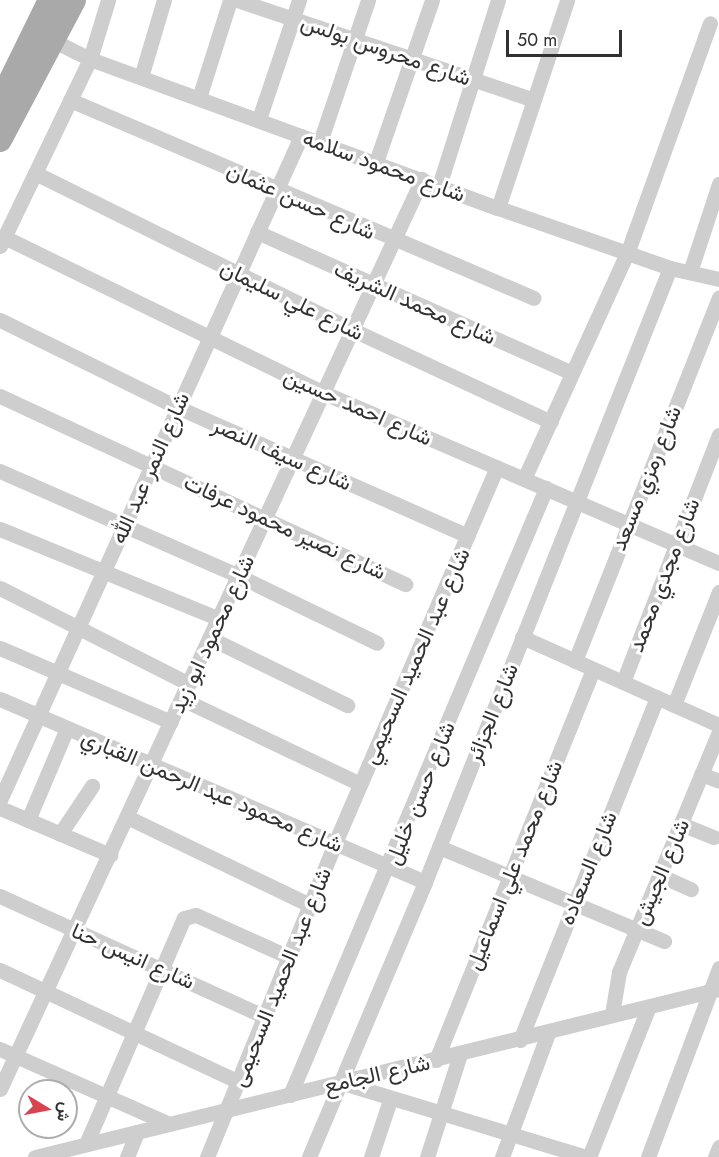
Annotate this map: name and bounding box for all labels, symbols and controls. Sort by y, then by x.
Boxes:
street label: شارع محروس بولس [298,9,474,91]
scale bar [509,18,624,56]
text: 50 m [517,27,557,53]
street label: شارع محمود سلامه [299,124,469,208]
street label: شارع حسن عثمان [223,157,379,245]
street label: شارع علي سليمان [216,254,368,346]
street label: شارع محمد الشريف [330,255,500,351]
street label: شارع احمد حسين [280,363,436,451]
street label: شارع النمر عبد الله [105,388,195,548]
street label: شارع رمزي مسعد [605,402,687,554]
street label: شارع سيف النصر [208,412,356,496]
street label: شارع نصير محمود عرفات [180,469,390,585]
street label: شارع مجدي محمد [623,494,705,656]
street label: شارع عبد الحميد السحيمي [356,544,476,768]
street label: شارع محمود ابو زيد [164,551,260,717]
street label: شارع الجزائر [460,660,524,766]
street label: شارع حسن خليل [379,718,461,868]
street label: شارع محمود عبد الرحمن القباري [77,724,347,858]
street label: شارع محمد علي اسماعيل [460,756,568,974]
street label: شارع السعاده [553,807,623,929]
street label: شارع الجيش [627,815,695,929]
street label: شارع عبد الحميد السحيمى [225,864,337,1090]
street label: شارع انيس حنا [67,917,199,995]
street label: شارع الجامع [321,1049,433,1099]
north arrow [18,1079,78,1139]
text: ش [51,1100,77,1123]

